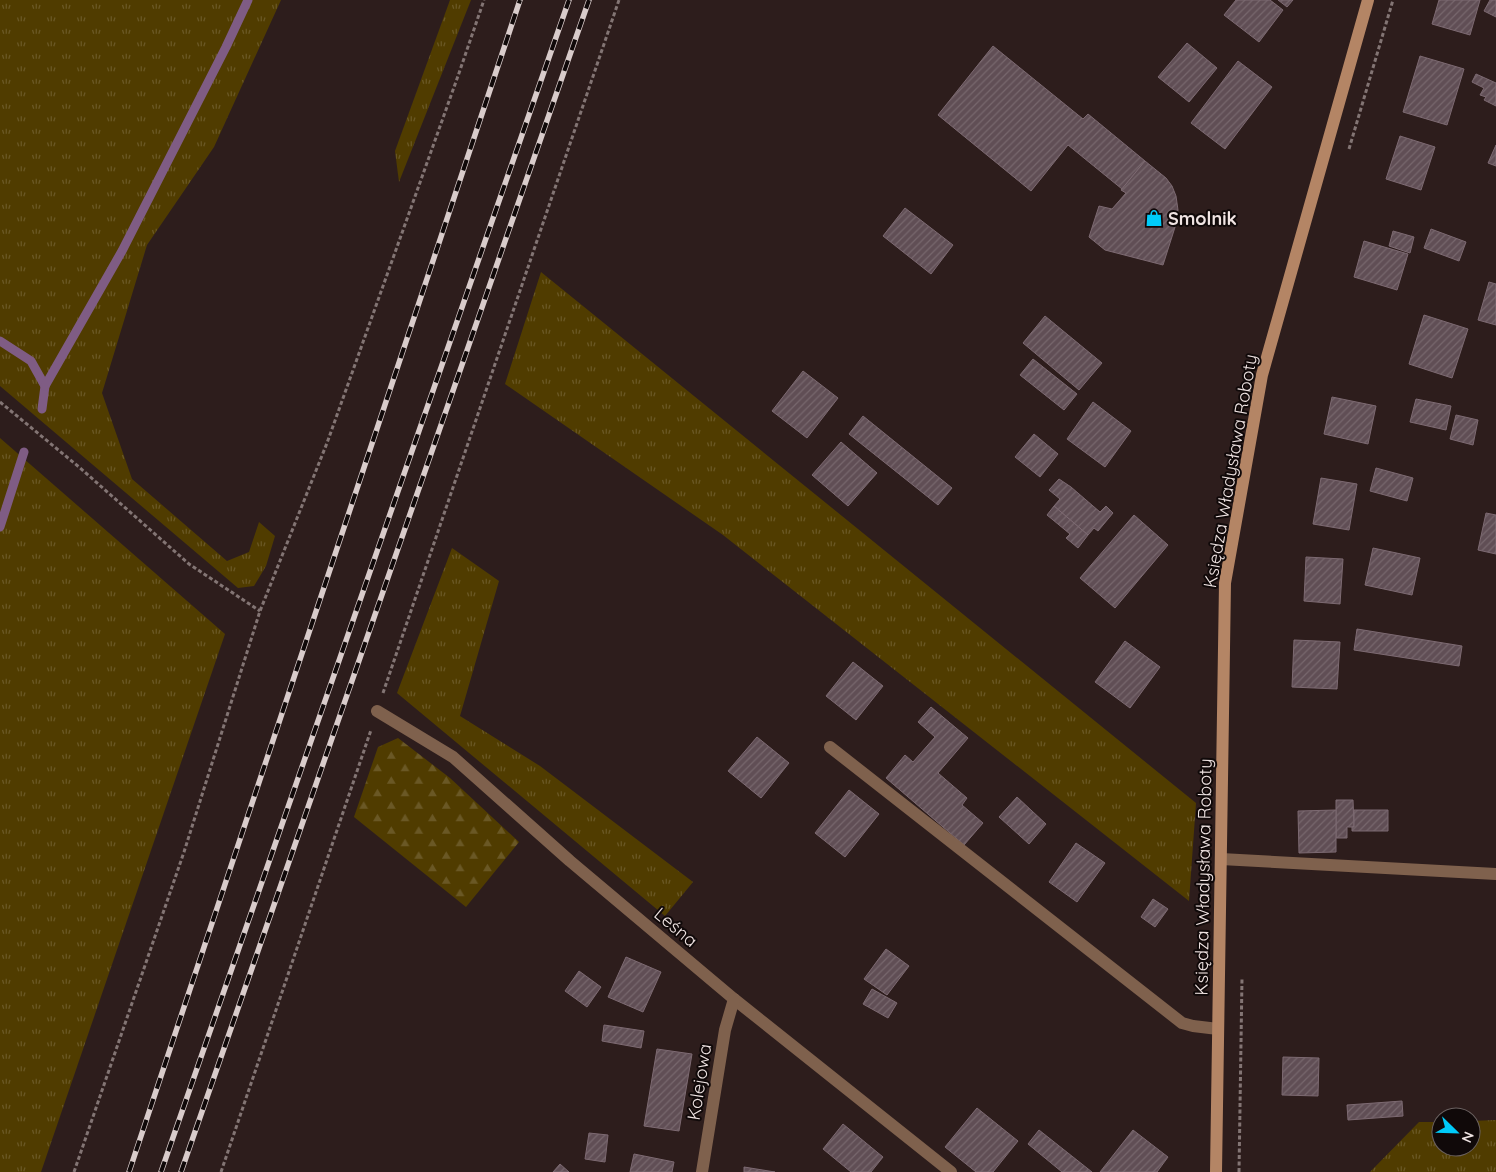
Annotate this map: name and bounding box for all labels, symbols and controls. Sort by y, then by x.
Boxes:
place label: Smolnik [1168,207,1237,230]
shop icon: Smolnik [1144,208,1164,228]
street label: Księdza Władysława Roboty [1198,352,1262,590]
street label: Księdza Władysława Roboty [1189,758,1217,996]
street label: Leśna [650,902,702,952]
street label: Kolejowa [682,1042,716,1122]
north arrow [1431,1107,1481,1157]
text: N [1458,1129,1478,1145]

